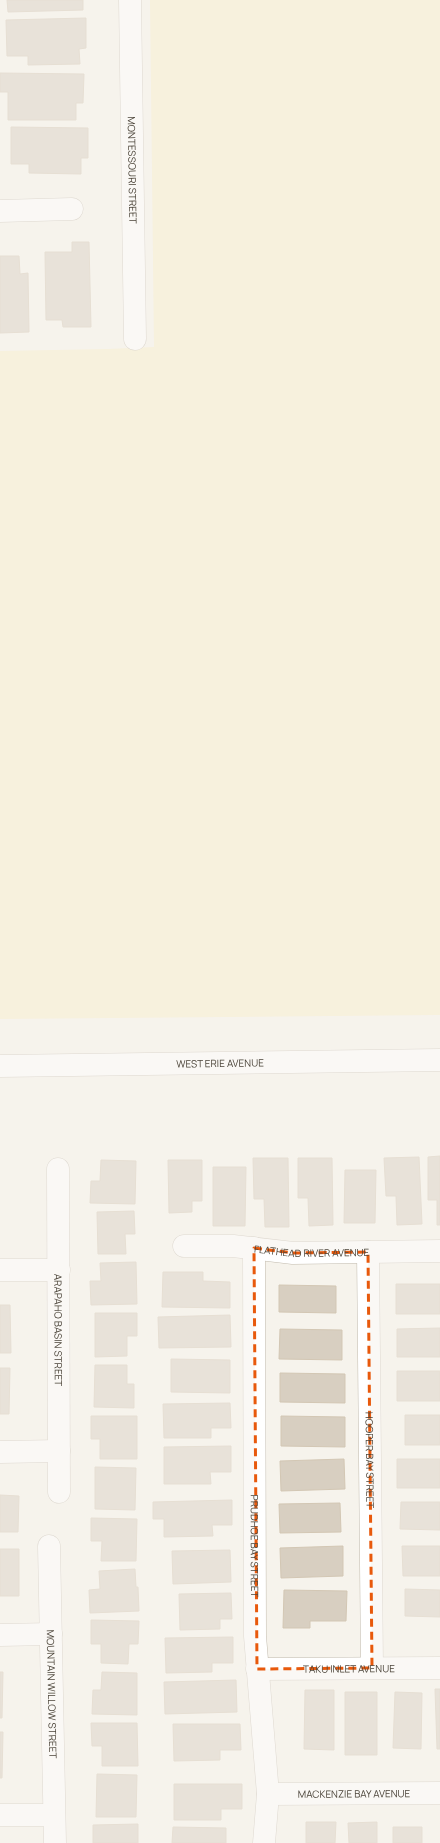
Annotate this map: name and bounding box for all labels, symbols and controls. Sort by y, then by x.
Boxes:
street label: MONTESSOURI STREET [125,116,140,224]
street label: WEST ERIE AVENUE [176,1055,264,1071]
street label: FLATHEAD RIVER AVENUE [253,1242,370,1260]
street label: ARAPAHO BASIN STREET [51,1274,66,1386]
street label: HOOPER BAY STREET [363,1412,377,1508]
street label: PRUDHOE BAY STREET [248,1495,262,1597]
street label: MOUNTAIN WILLOW STREET [44,1629,60,1758]
street label: TAKU INLET AVENUE [303,1661,395,1676]
street label: MACKENZIE BAY AVENUE [298,1786,411,1801]

